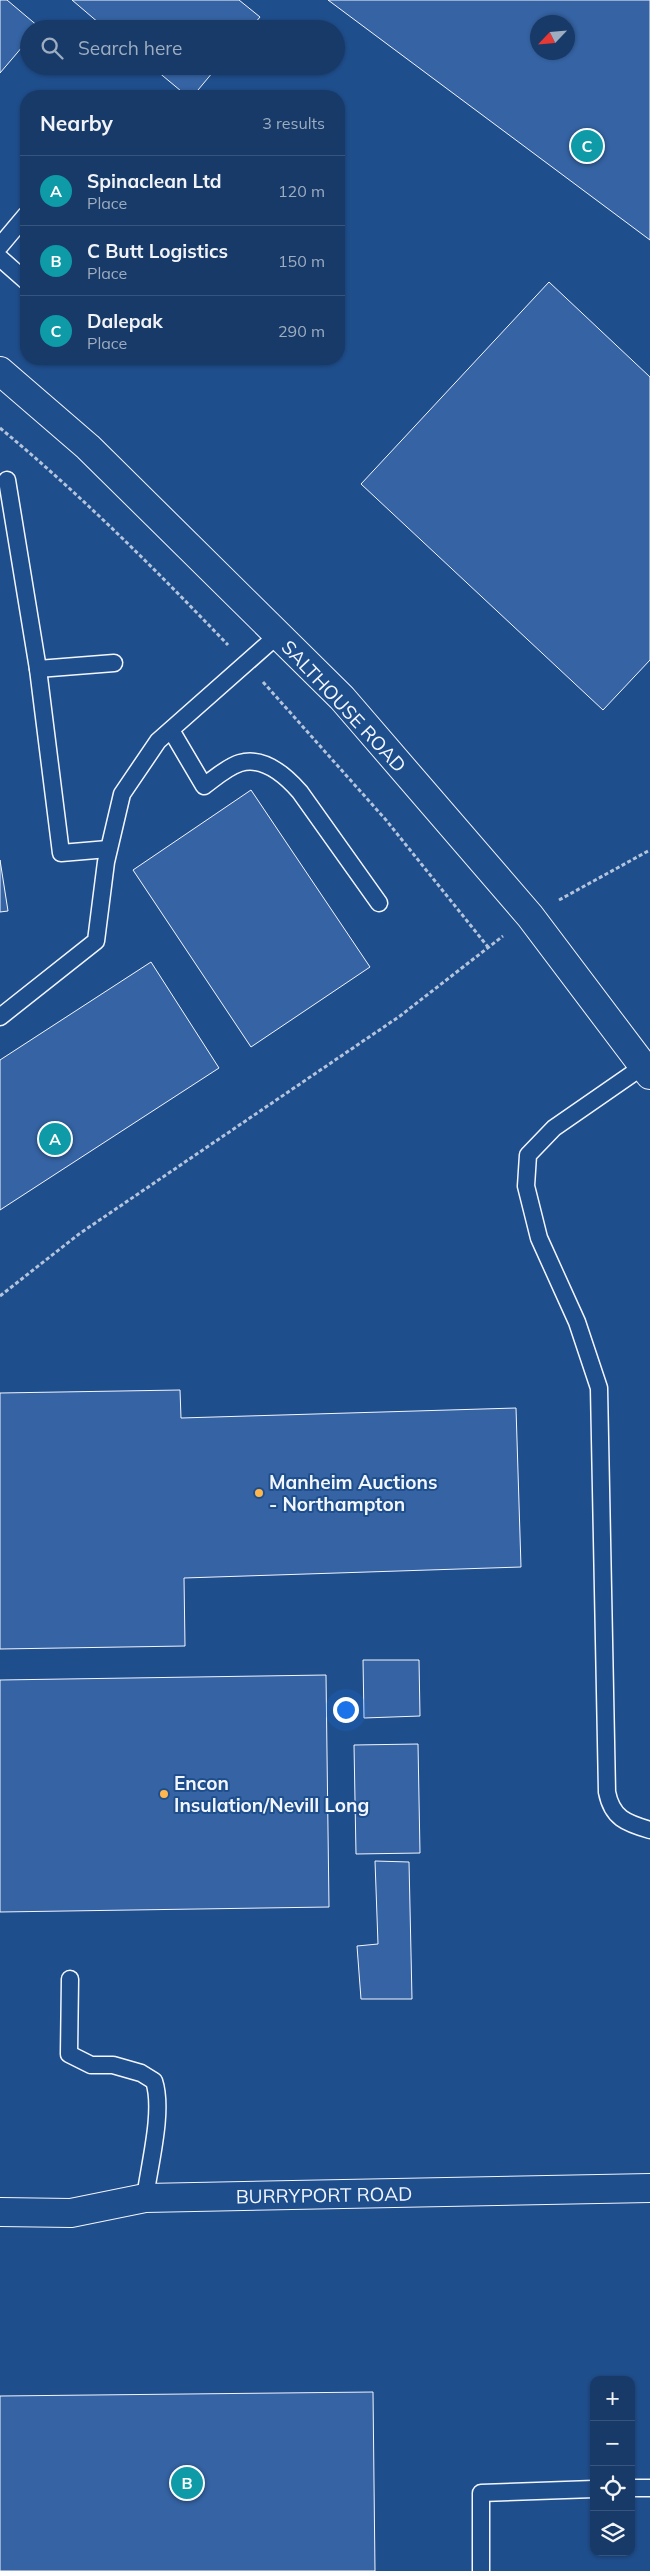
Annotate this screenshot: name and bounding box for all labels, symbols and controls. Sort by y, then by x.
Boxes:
north arrow [530,15,575,60]
search box [20,20,345,75]
icon: search [38,34,66,62]
text: Search here [78,36,182,60]
text: Nearby [40,110,113,136]
text: 3 results [262,113,325,133]
pin: C [571,127,603,165]
text: Spinaclean Ltd [87,169,222,193]
text: A [50,181,62,201]
text: 120 m [278,181,325,201]
text: Place [87,193,127,213]
text: C Butt Logistics [87,239,228,263]
text: B [50,251,62,271]
text: 150 m [278,251,325,271]
text: Place [87,263,127,283]
text: Dalepak [87,309,163,333]
text: C [51,321,61,341]
text: 290 m [278,321,325,341]
text: Place [87,333,127,353]
street label: SALTHOUSE ROAD [277,635,411,777]
pin: A [39,1120,71,1158]
place label: Manheim Auctions - Northampton [269,1470,437,1516]
marker: Manheim Auctions - Northampton [253,1487,265,1499]
your location [333,1697,359,1723]
place label: Encon Insulation/Nevill Long [174,1771,369,1817]
marker: Encon Insulation/Nevill Long [158,1788,170,1800]
street label: BURRYPORT ROAD [236,2181,412,2209]
map controls [590,2376,635,2556]
button: + [590,2376,635,2421]
button: − [590,2421,635,2466]
pin: B [171,2464,203,2502]
button: locate [590,2466,635,2511]
button: layers [590,2511,635,2556]

